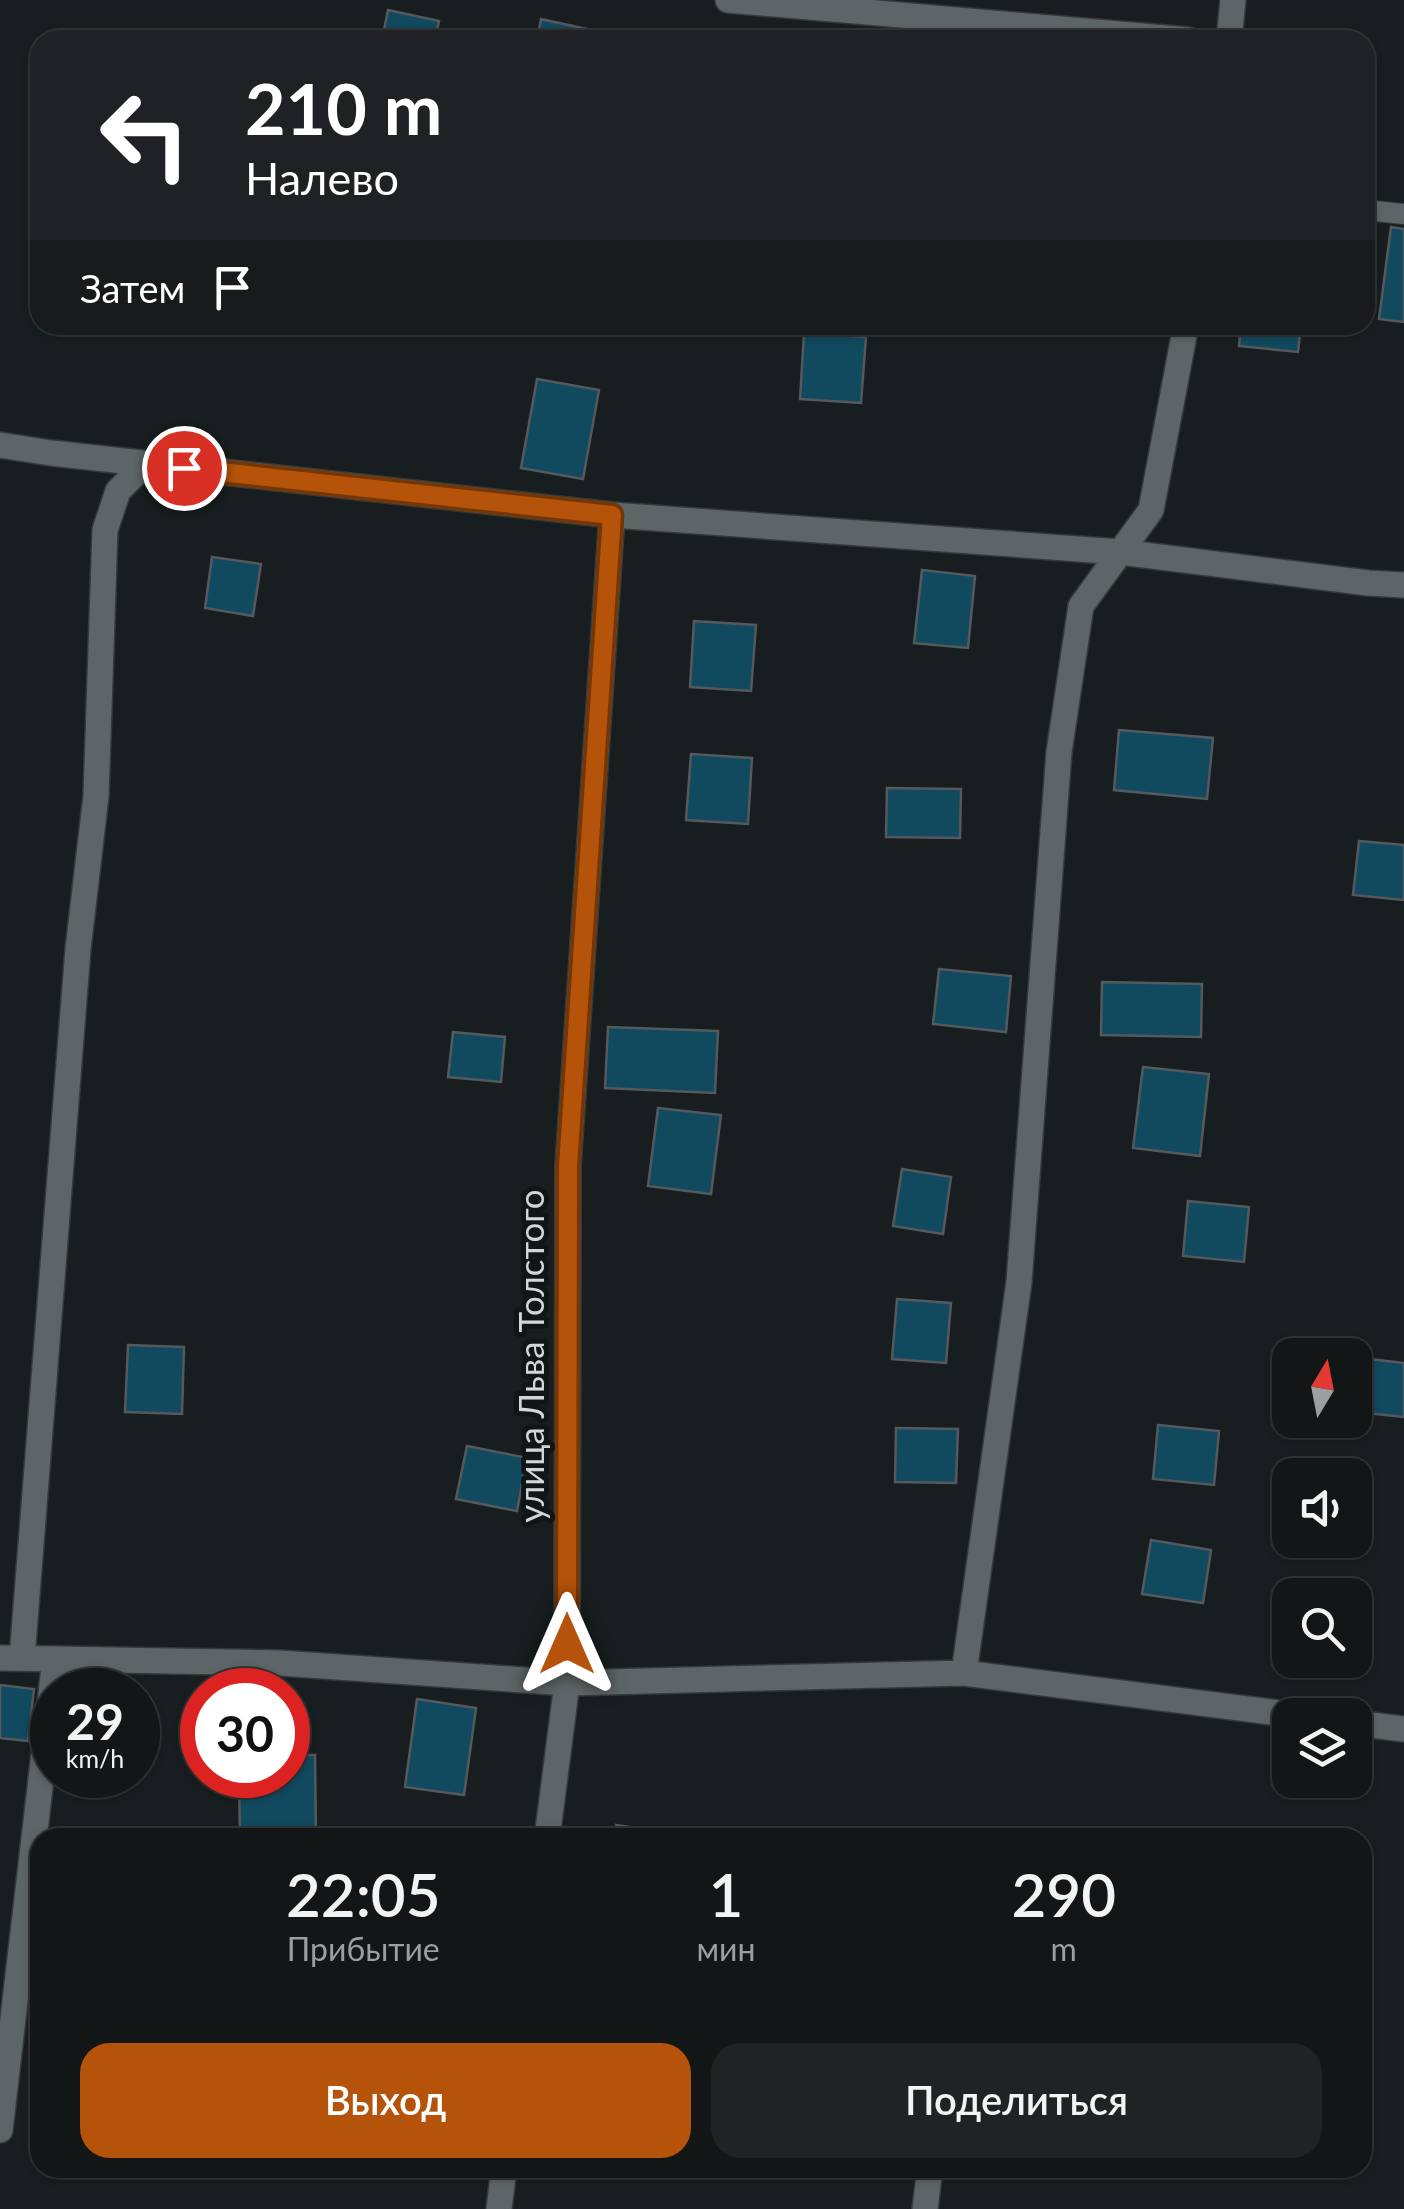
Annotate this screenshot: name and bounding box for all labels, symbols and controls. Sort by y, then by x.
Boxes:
text: 210 m [245,66,442,150]
icon: left [80,70,210,200]
text: Налево [245,151,399,205]
icon: arrive [205,260,260,315]
text: Затем [80,265,185,311]
pin [142,426,227,511]
icon: arrive [157,441,212,496]
street label: улица Льва Толстого [509,1189,551,1523]
north arrow [1272,1338,1372,1438]
map controls [1272,1338,1372,1798]
button: sound [1272,1458,1372,1558]
button: search [1272,1578,1372,1678]
position arrow [515,1592,619,1696]
speed limit sign: 30 [180,1668,310,1798]
text: 29 [66,1691,124,1751]
button: layers [1272,1698,1372,1798]
text: km/h [66,1743,124,1773]
text: 22:05 [286,1858,440,1930]
text: 1 [709,1858,743,1930]
text: 290 [1012,1858,1116,1930]
text: Прибытие [287,1929,440,1968]
text: мин [697,1929,756,1968]
text: m [1051,1929,1077,1968]
button: Выход [80,2043,691,2158]
button: Поделиться [711,2043,1322,2158]

